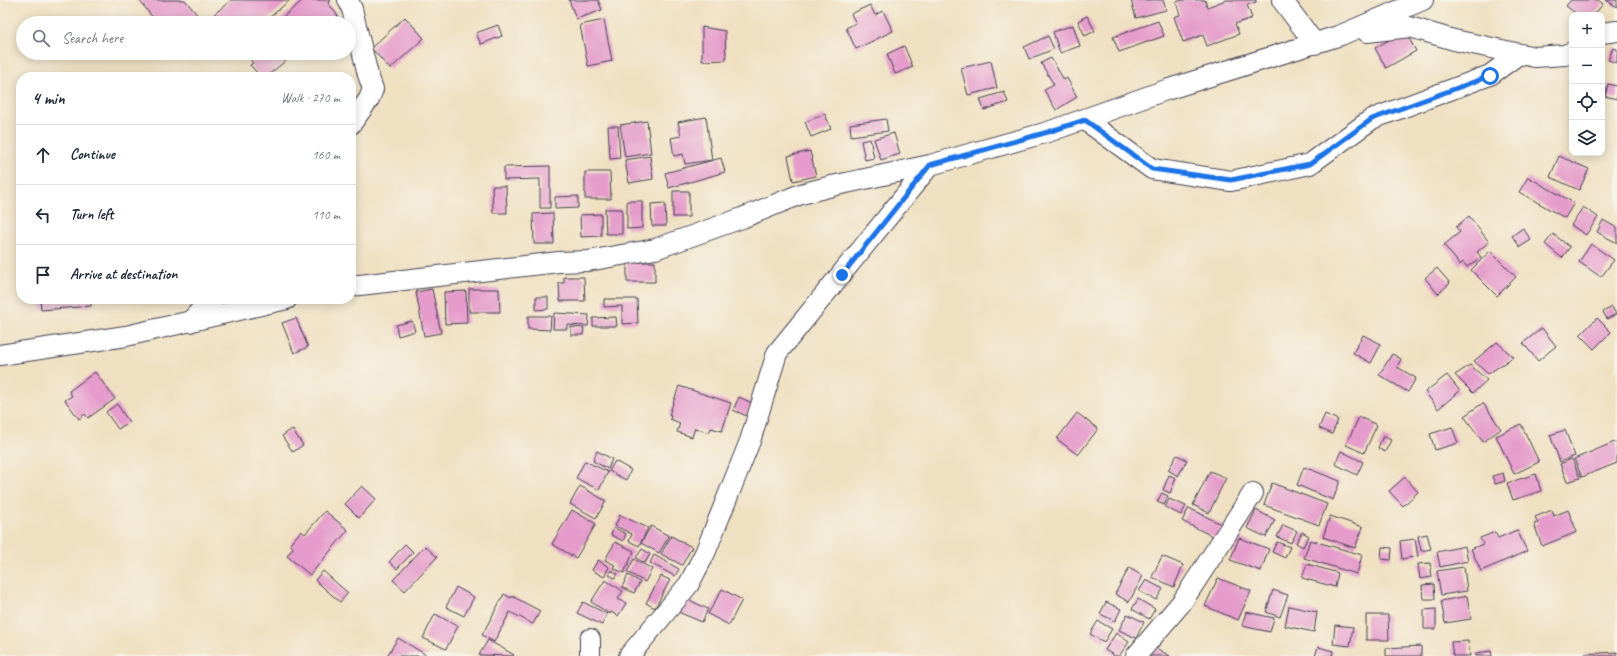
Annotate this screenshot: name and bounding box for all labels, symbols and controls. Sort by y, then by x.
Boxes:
map controls [1569,12,1605,156]
button: + [1569,12,1605,48]
search box [16,16,356,60]
icon: search [30,27,52,49]
text: Search here [62,29,123,48]
button: − [1569,48,1605,84]
route start [1481,67,1499,85]
button: locate [1569,84,1605,120]
text: 4 min [32,88,65,109]
text: Walk · 270 m [281,90,340,106]
button: layers [1569,120,1605,156]
icon: ahead [32,144,54,166]
text: Continue [70,145,115,164]
text: 160 m [312,147,340,163]
icon: left [32,204,54,226]
text: Turn left [70,205,113,224]
text: 110 m [312,207,340,223]
icon: arrive [32,264,54,286]
text: Arrive at destination [70,265,177,284]
route end [833,266,851,284]

